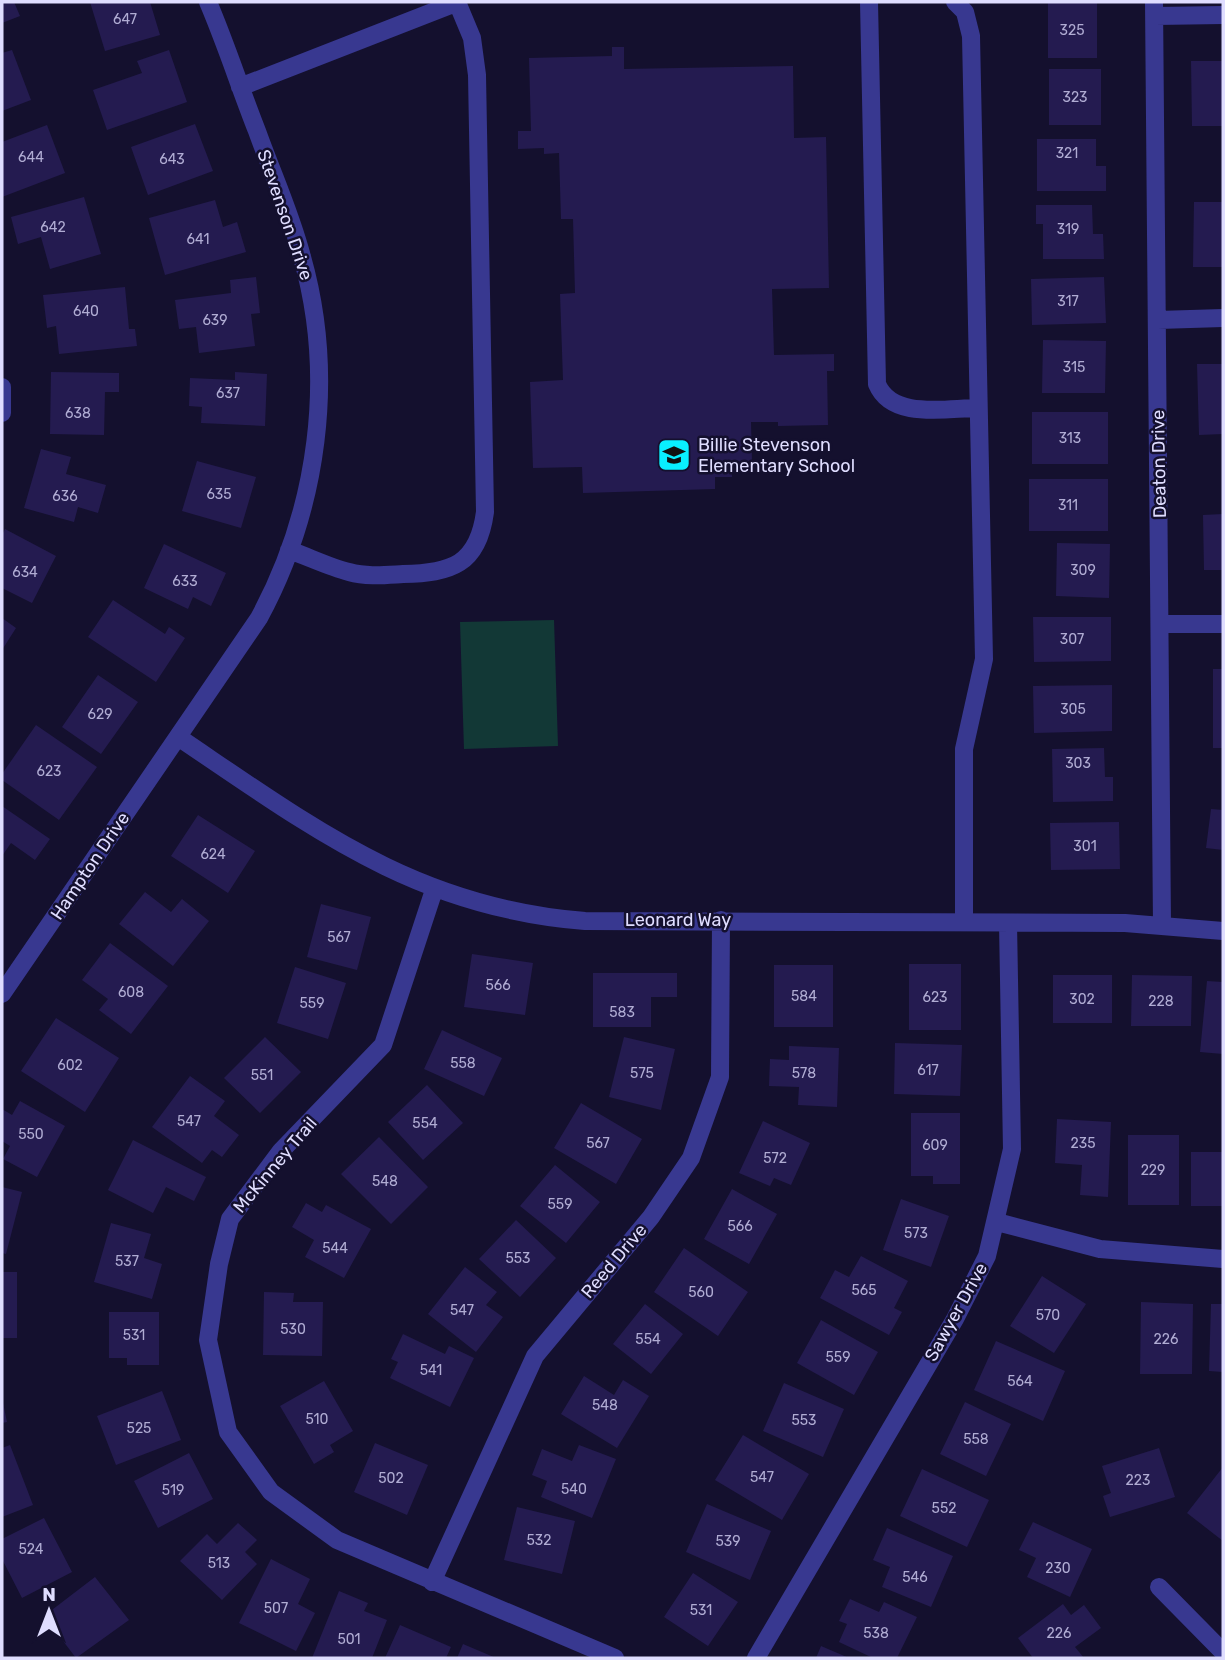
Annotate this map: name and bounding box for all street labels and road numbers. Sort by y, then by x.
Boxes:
street label: Stevenson Drive [252,147,318,283]
street label: Deaton Drive [1147,410,1171,518]
street label: Hampton Drive [46,808,134,924]
street label: Leonard Way [625,909,731,931]
street label: McKinney Trail [228,1112,322,1218]
street label: Reed Drive [577,1219,651,1303]
street label: Sawyer Drive [920,1259,992,1365]

